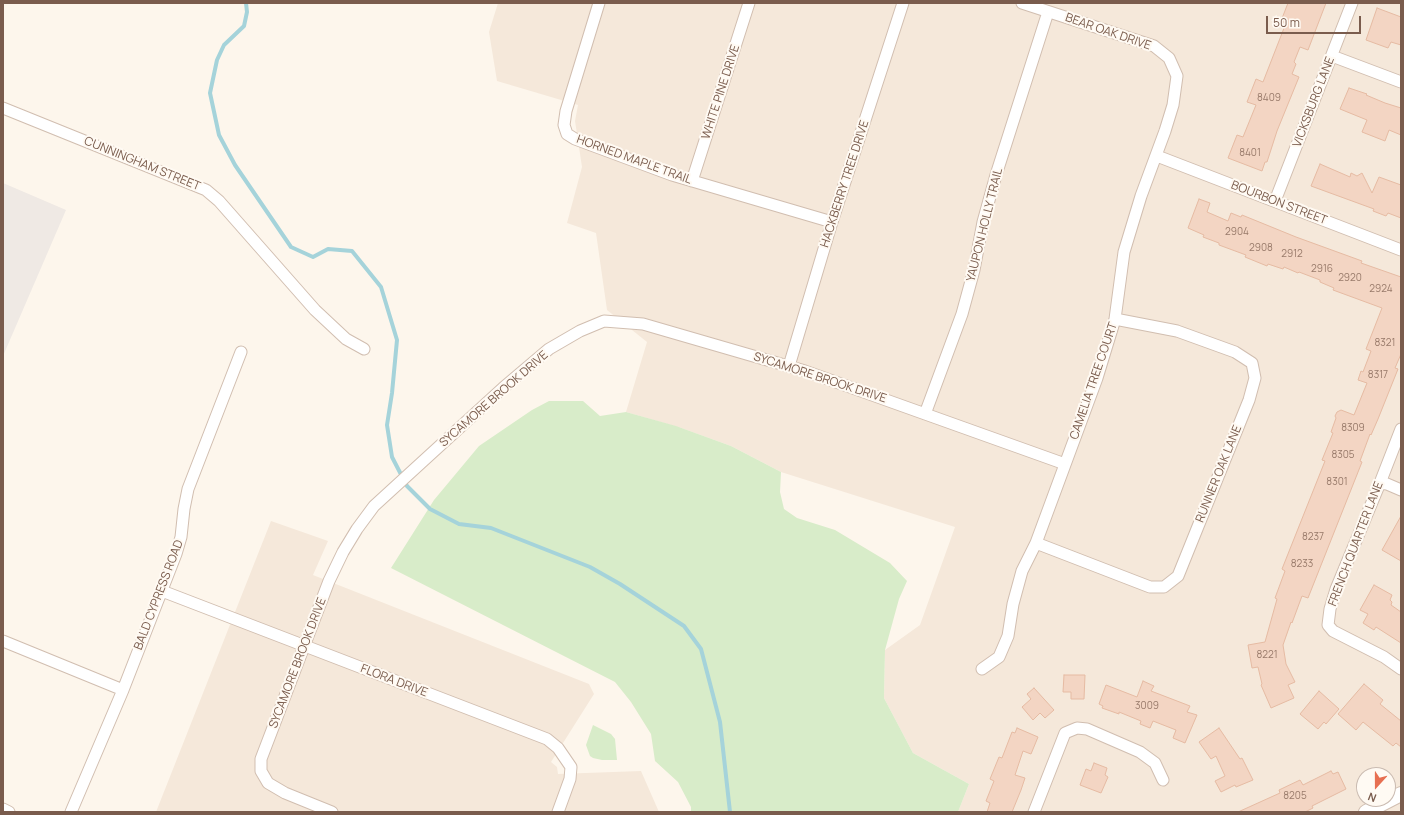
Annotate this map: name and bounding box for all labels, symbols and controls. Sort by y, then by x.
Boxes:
scale bar [1268,8,1363,34]
street label: BEAR OAK DRIVE [1063,11,1153,53]
text: 50 m [1273,14,1300,31]
street label: WHITE PINE DRIVE [699,43,743,141]
street label: VICKSBURG LANE [1290,55,1338,149]
house number: 8409 [1257,92,1281,104]
street label: HACKBERRY TREE DRIVE [818,119,872,249]
street label: HORNED MAPLE TRAIL [574,132,694,188]
street label: CUNNINGHAM STREET [82,134,202,194]
house number: 8401 [1239,147,1261,159]
street label: YAUPON HOLLY TRAIL [964,167,1006,283]
street label: BOURBON STREET [1229,178,1329,228]
house number: 2904 [1225,226,1249,238]
house number: 2908 [1249,242,1273,254]
house number: 2912 [1281,248,1303,260]
house number: 2916 [1311,263,1333,275]
house number: 2920 [1338,272,1362,284]
house number: 2924 [1369,283,1393,295]
street label: CAMELIA TREE COURT [1067,320,1121,442]
house number: 8321 [1375,337,1395,349]
street label: SYCAMORE BROOK DRIVE [437,348,551,450]
street label: SYCAMORE BROOK DRIVE [752,350,888,406]
house number: 8317 [1368,369,1388,381]
house number: 8309 [1341,422,1365,434]
street label: RUNNER OAK LANE [1193,423,1245,525]
house number: 8305 [1331,449,1355,461]
house number: 8301 [1326,476,1348,488]
street label: FRENCH QUARTER LANE [1326,480,1386,608]
house number: 8237 [1302,531,1324,543]
street label: BALD CYPRESS ROAD [131,538,187,652]
house number: 8233 [1291,558,1313,570]
street label: SYCAMORE BROOK DRIVE [266,596,330,730]
house number: 8221 [1256,649,1278,661]
street label: FLORA DRIVE [358,662,430,700]
house number: 3009 [1135,700,1159,712]
north arrow [1356,767,1396,807]
text: N [1366,789,1378,806]
house number: 8205 [1283,790,1307,802]

